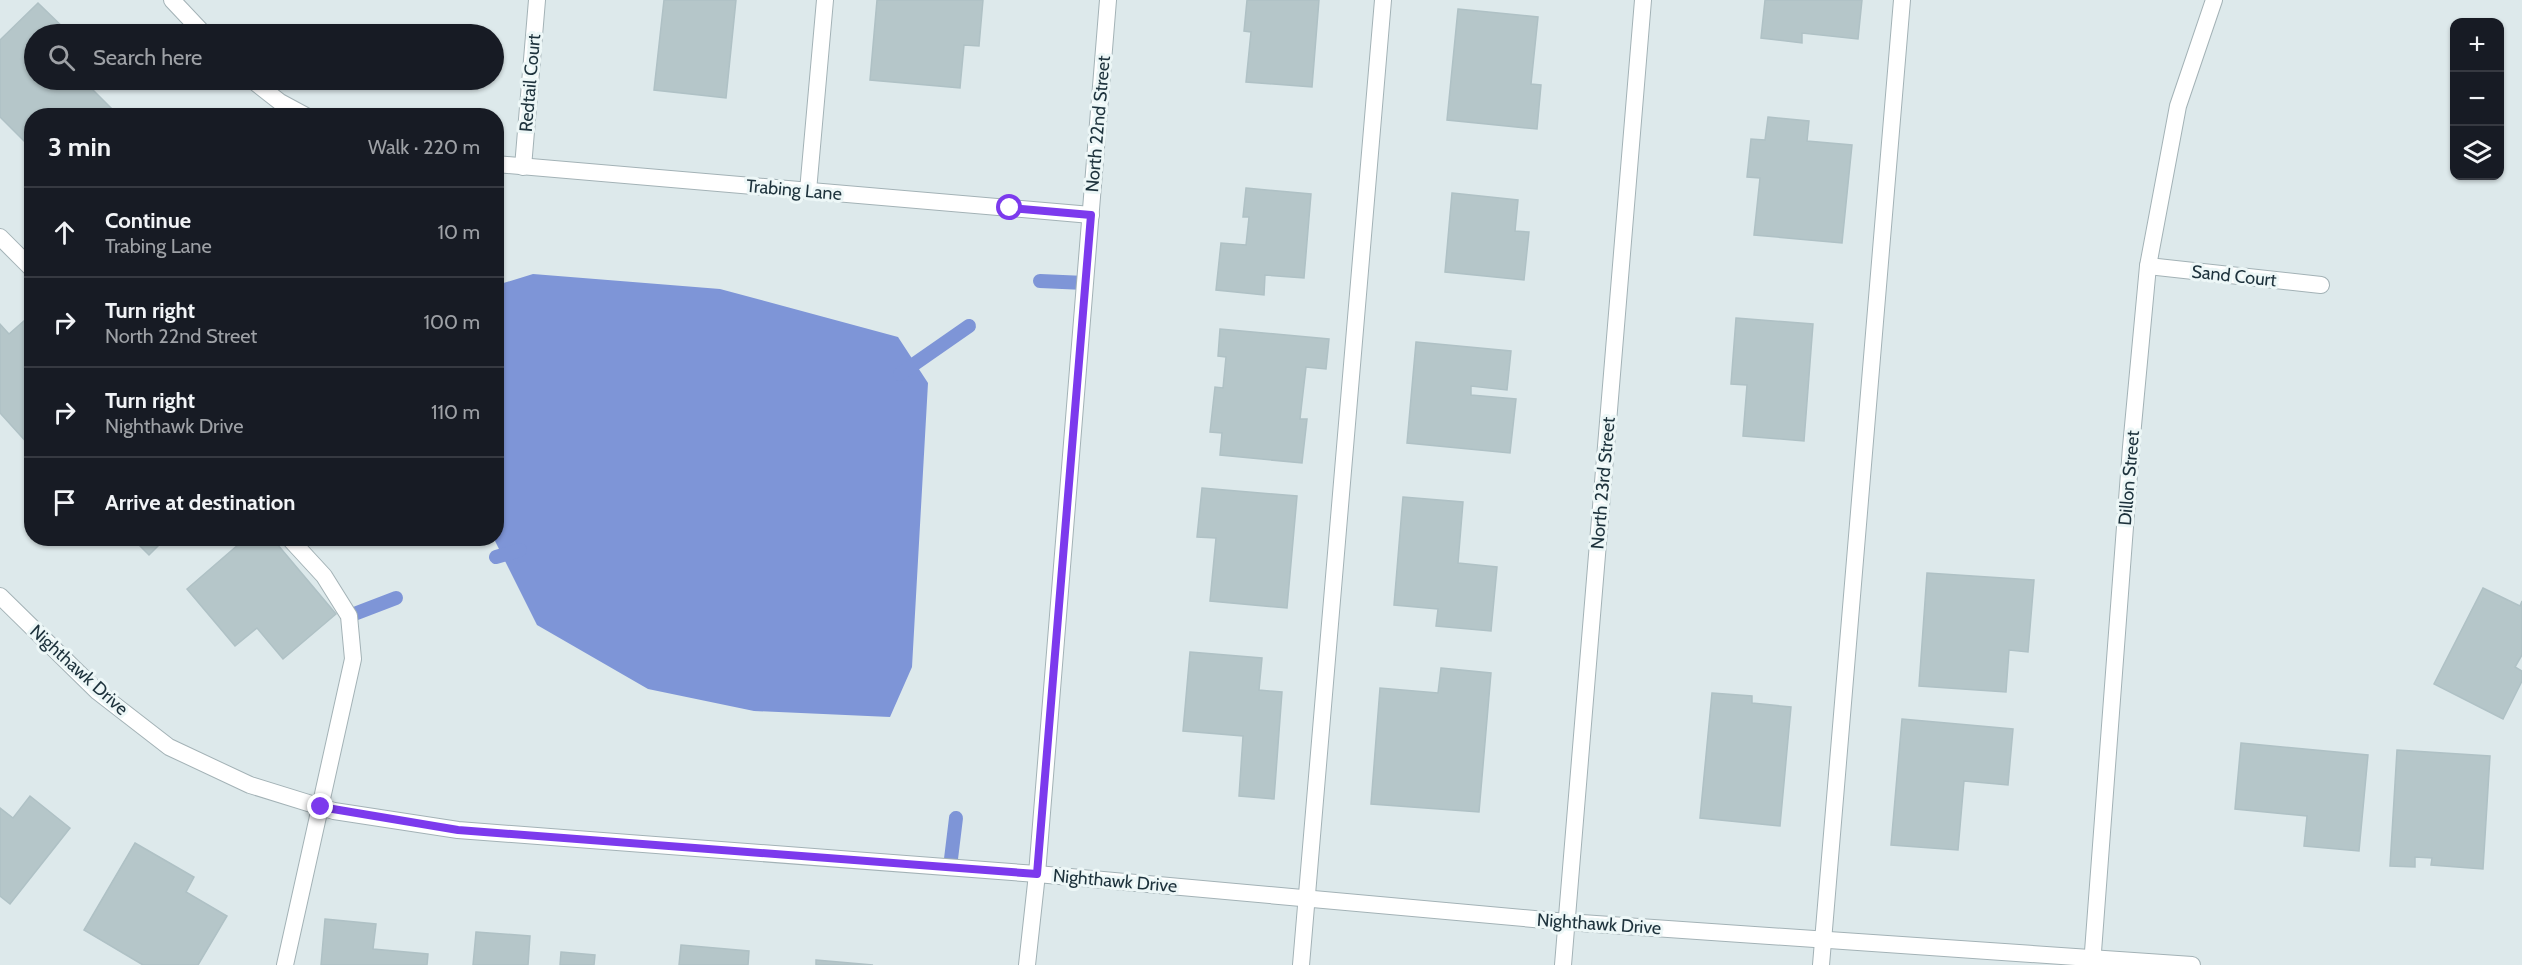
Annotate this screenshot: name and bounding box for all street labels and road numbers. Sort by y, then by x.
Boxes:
street label: Redtail Court [515,33,545,133]
street label: North 22nd Street [1081,55,1115,193]
street label: Trabing Lane [745,175,843,205]
street label: Sand Court [2190,261,2278,291]
street label: North 23rd Street [1586,416,1620,550]
street label: Dillon Street [2114,429,2144,527]
street label: Nighthawk Drive [25,620,133,720]
street label: Nighthawk Drive [1052,865,1178,897]
street label: Nighthawk Drive [1536,909,1662,939]

